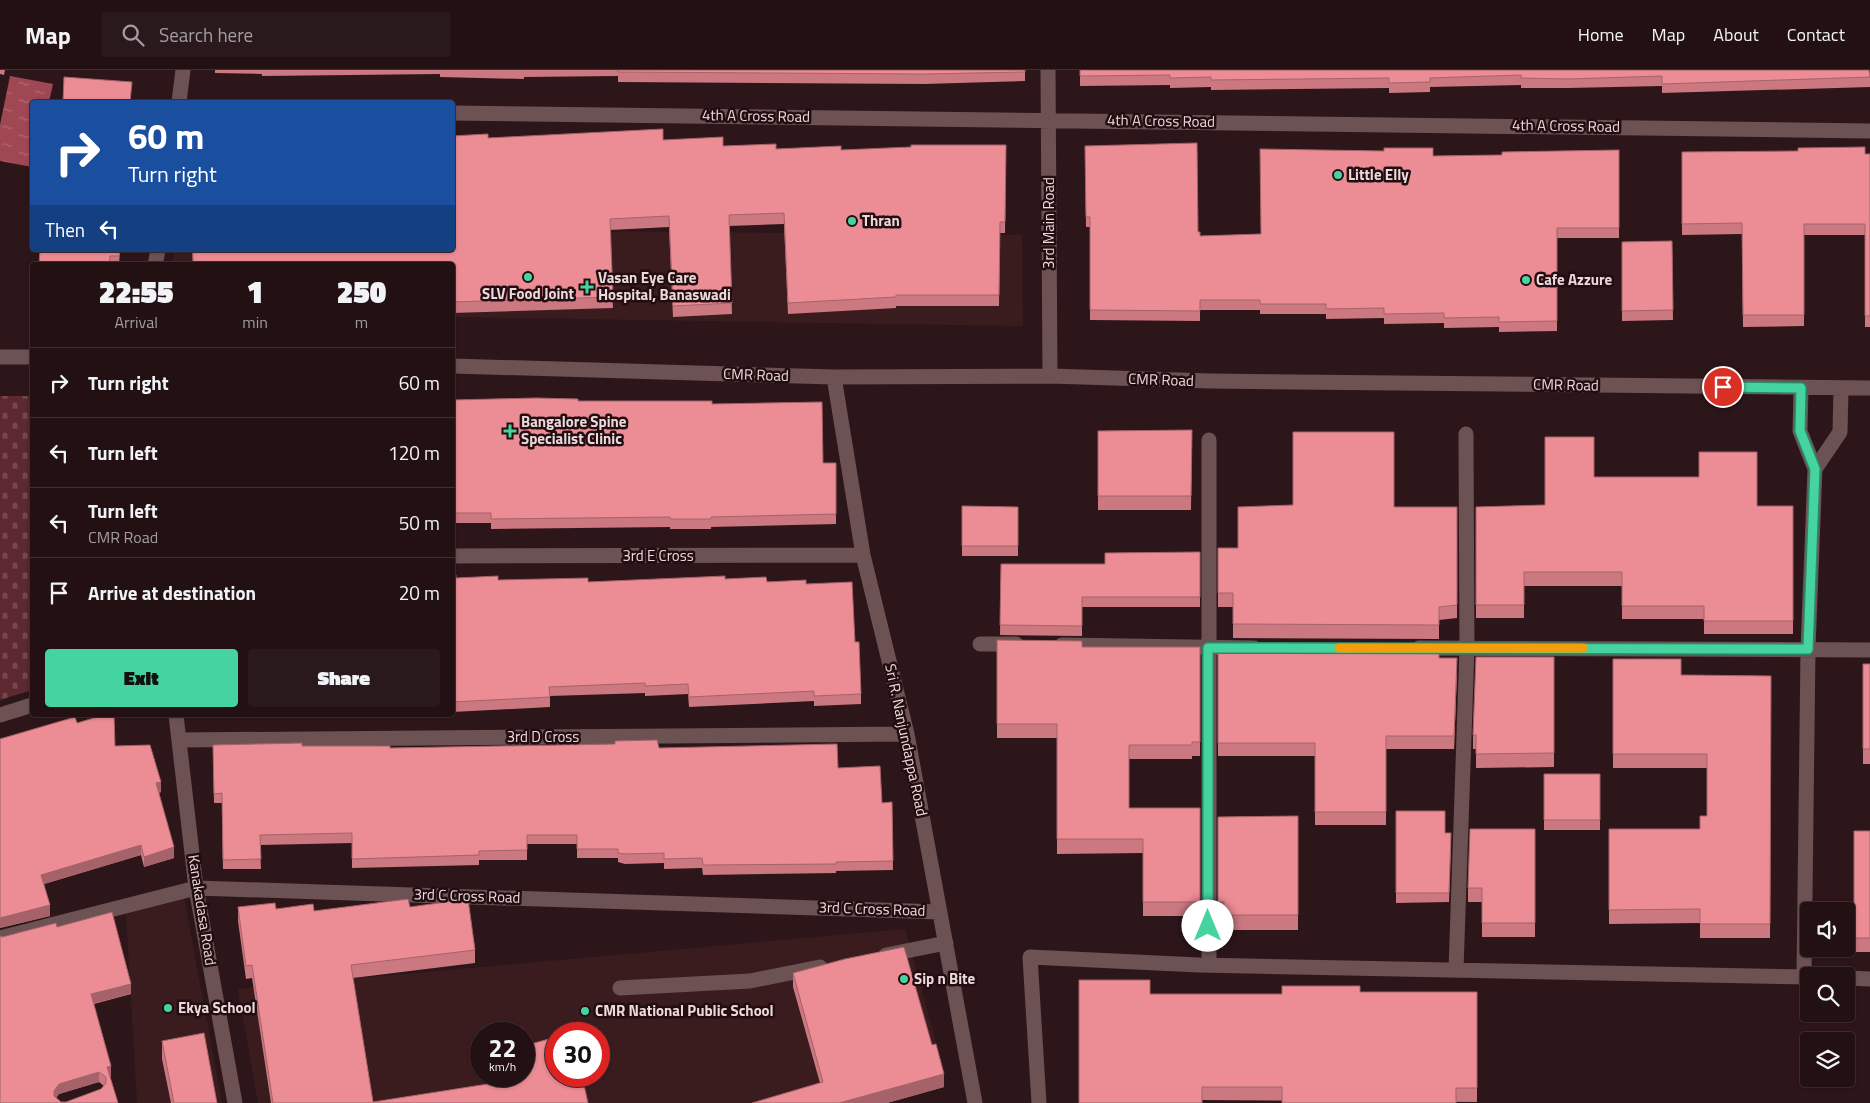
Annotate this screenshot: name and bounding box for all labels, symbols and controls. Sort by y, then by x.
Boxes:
search box [101,12,451,57]
text: Map [25,17,71,53]
text: Search here [159,20,253,49]
icon: search [119,21,147,49]
text: Home [1578,21,1624,48]
text: Map [1652,21,1685,48]
text: About [1713,21,1759,48]
text: Contact [1787,21,1845,48]
street label: 4th A Cross Road [702,103,810,128]
street label: 4th A Cross Road [1107,108,1215,133]
text: 60 m [128,109,204,163]
street label: 4th A Cross Road [1512,113,1620,138]
icon: right [45,120,110,185]
text: Turn right [128,157,217,191]
place label: Little Elly [1348,163,1409,186]
marker: Little Elly [1332,169,1344,181]
street label: 3rd Main Road [1037,177,1060,269]
place label: Thran [862,209,900,232]
text: Then [45,215,85,244]
icon: left [95,215,123,243]
marker: Thran [846,215,858,227]
place label: Vasan Eye Care Hospital, Banaswadi [598,266,731,306]
place label: Cafe Azzure [1536,268,1613,291]
text: 22:55 [99,269,173,315]
text: 1 [247,269,263,315]
text: 250 [337,269,386,315]
marker: SLV Food Joint [522,271,534,283]
marker: Cafe Azzure [1520,274,1532,286]
marker: Vasan Eye Care Hospital, Banaswadi [580,280,594,294]
place label: SLV Food Joint [482,282,575,305]
text: Arrival [114,310,158,334]
text: min [242,310,268,334]
text: m [355,310,368,334]
street label: CMR Road [723,362,789,387]
pin [1702,366,1744,408]
street label: CMR Road [1128,367,1194,392]
text: Turn right [88,368,169,397]
text: 60 m [399,368,440,397]
icon: right [45,369,73,397]
street label: CMR Road [1533,372,1599,397]
icon: arrive [1709,373,1737,401]
place label: Bangalore Spine Specialist Clinic [521,410,627,450]
marker: Bangalore Spine Specialist Clinic [503,424,517,438]
text: Turn left [88,438,158,467]
text: 120 m [388,438,440,467]
icon: left [45,439,73,467]
text: Turn left [88,496,158,525]
text: 50 m [399,508,440,537]
icon: left [45,509,73,537]
text: CMR Road [88,525,158,549]
street label: 3rd E Cross [622,544,694,567]
text: Arrive at destination [88,578,256,607]
text: 20 m [399,578,440,607]
icon: arrive [45,579,73,607]
button: Exit [45,649,238,707]
button: Share [248,649,440,707]
street label: Sri R. Nanjundappa Road [879,662,934,818]
street label: 3rd D Cross [507,725,579,748]
street label: Kanakadasa Road [182,853,223,967]
street label: 3rd C Cross Road [413,882,521,909]
street label: 3rd C Cross Road [818,895,926,922]
position arrow [1181,899,1233,951]
map controls [1800,902,1855,1087]
button: sound [1800,902,1855,957]
place label: Sip n Bite [914,967,976,990]
button: search [1800,967,1855,1022]
marker: Sip n Bite [898,973,910,985]
place label: Ekya School [178,996,256,1019]
place label: CMR National Public School [595,999,774,1022]
marker: Ekya School [162,1002,174,1014]
marker: CMR National Public School [579,1005,591,1017]
speed limit sign: 30 [545,1022,610,1087]
text: 22 [488,1029,517,1067]
button: layers [1800,1032,1855,1087]
text: km/h [489,1057,516,1076]

